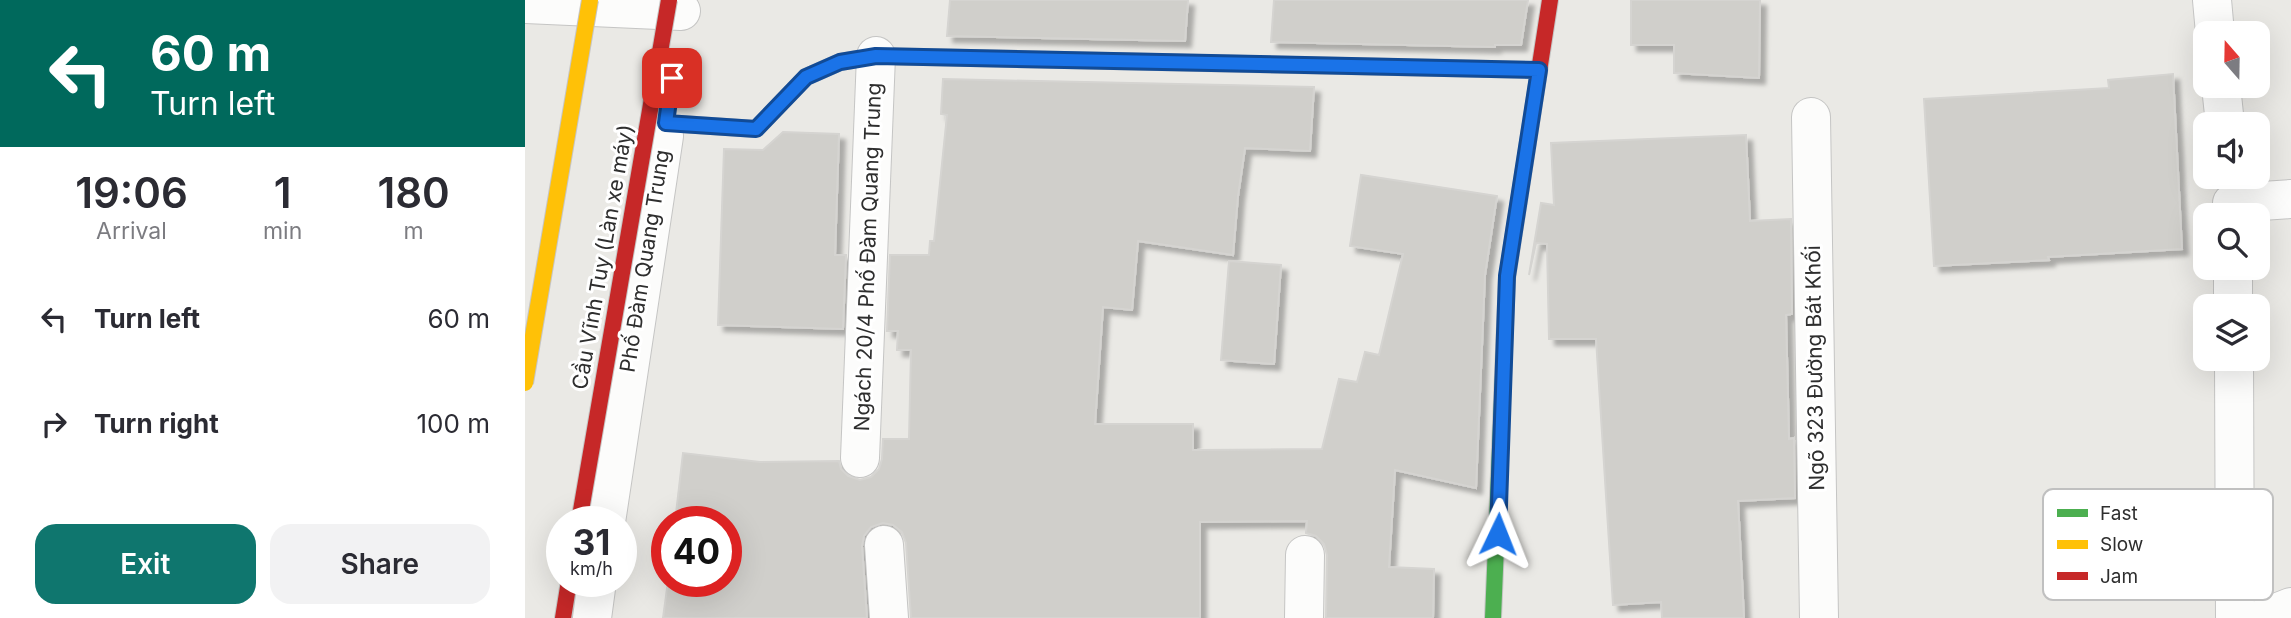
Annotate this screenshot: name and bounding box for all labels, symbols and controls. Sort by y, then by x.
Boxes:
north arrow [2193,21,2270,98]
map controls [2193,21,2270,371]
text: 60 m [150,24,271,83]
icon: left [35,28,126,119]
pin [642,48,702,108]
icon: arrive [653,59,691,97]
street label: Ngách 20/4 Phố Đàm Quang Trung [849,82,886,432]
text: Turn left [150,84,275,123]
button: sound [2193,112,2270,189]
street label: Cầu Vĩnh Tuy (Làn xe máy) [567,123,638,391]
street label: Phố Đàm Quang Trung [615,148,674,374]
text: 19:06 [75,167,188,218]
text: 1 [274,167,291,218]
text: 180 [377,167,450,218]
button: search [2193,203,2270,280]
text: Arrival [96,217,167,245]
text: min [263,217,302,245]
text: m [404,217,424,245]
street label: Ngõ 323 Đường Bát Khối [1800,245,1829,491]
button: layers [2193,294,2270,371]
icon: left [35,300,73,338]
text: Turn left [94,303,200,334]
text: 60 m [427,303,490,334]
icon: right [35,405,73,443]
text: Turn right [94,408,219,439]
text: 100 m [417,408,490,439]
legend [2043,489,2273,600]
position arrow [1461,497,1535,571]
text: Fast [2100,502,2138,525]
speed limit sign: 40 [651,506,742,597]
text: 31 [573,521,610,563]
button: Exit [35,524,256,604]
button: Share [270,524,490,604]
text: Slow [2100,533,2143,556]
text: km/h [570,558,613,579]
text: Jam [2100,565,2138,588]

